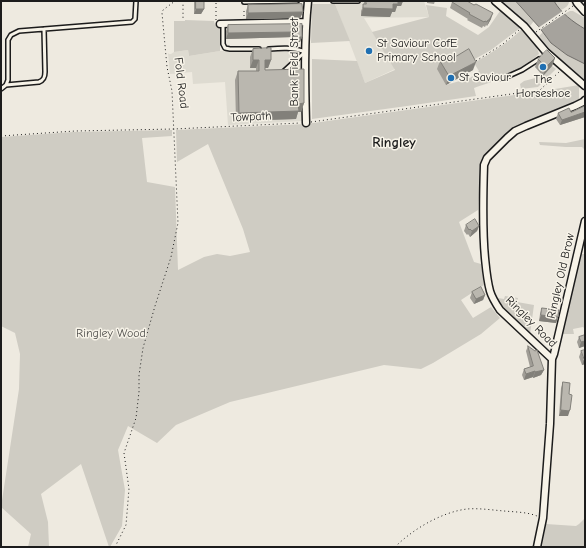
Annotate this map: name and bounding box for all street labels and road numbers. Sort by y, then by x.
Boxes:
street label: Bank Field Street [288,18,302,106]
street label: Fold Road [171,57,191,109]
street label: Towpath [230,109,272,125]
street label: Ringley Old Brow [544,232,578,320]
street label: Ringley Road [502,293,560,351]

